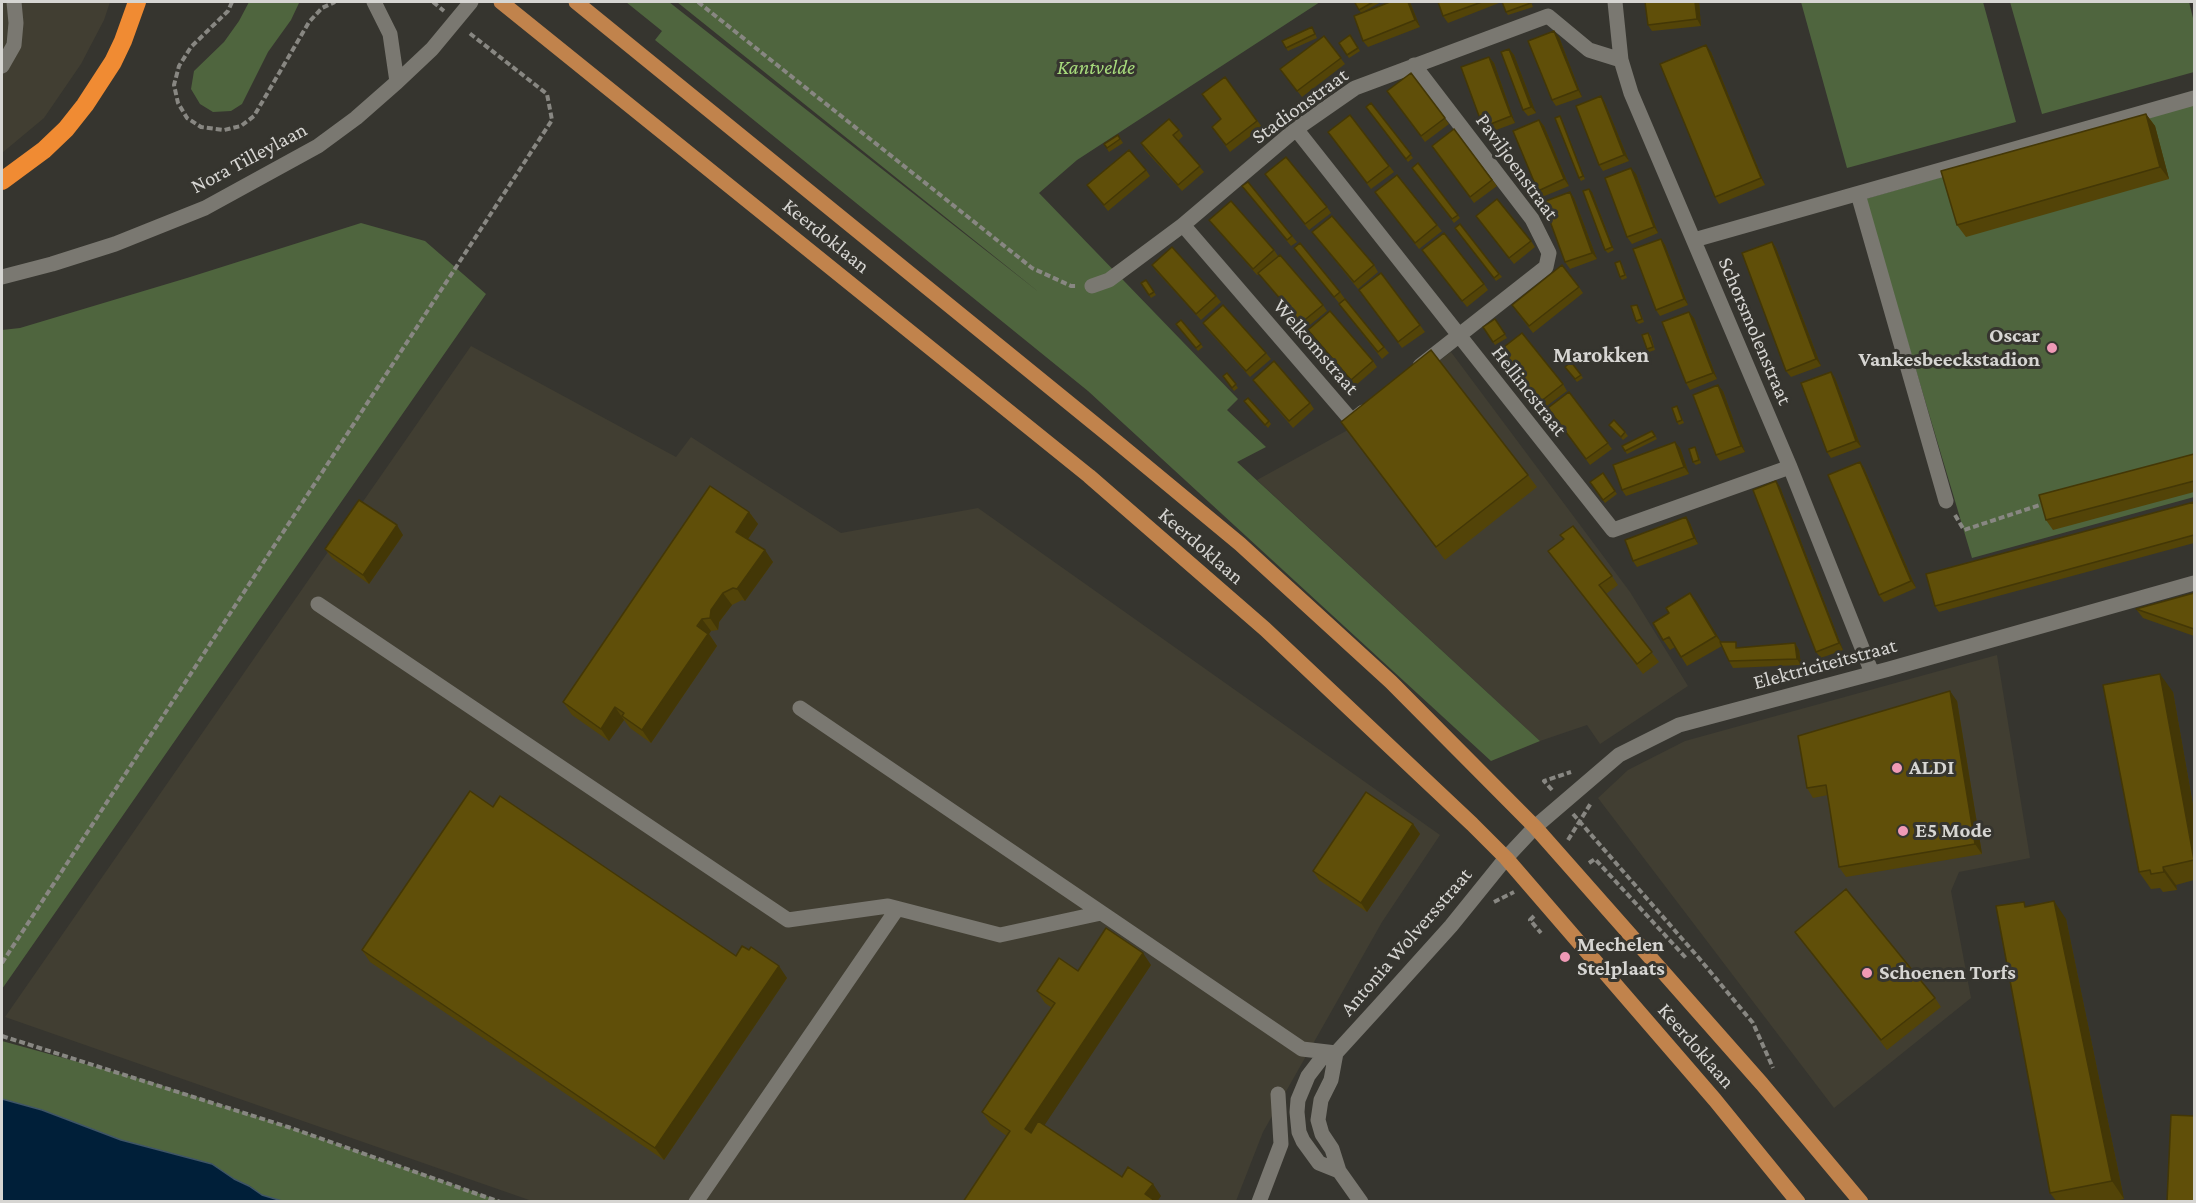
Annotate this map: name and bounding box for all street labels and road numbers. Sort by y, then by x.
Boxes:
street label: Stadionstraat [1247,63,1353,149]
street label: Paviljoenstraat [1470,109,1564,225]
street label: Nora Tilleylaan [187,117,311,199]
street label: Keerdoklaan [777,193,875,279]
street label: Schorsmolenstraat [1713,254,1797,408]
street label: Welkomstraat [1267,294,1365,400]
street label: Hellincstraat [1486,341,1572,441]
street label: Keerdoklaan [1153,502,1249,590]
street label: Elektriciteitstraat [1751,633,1899,695]
street label: Antonia Wolversstraat [1335,863,1477,1021]
street label: Keerdoklaan [1652,998,1740,1094]

